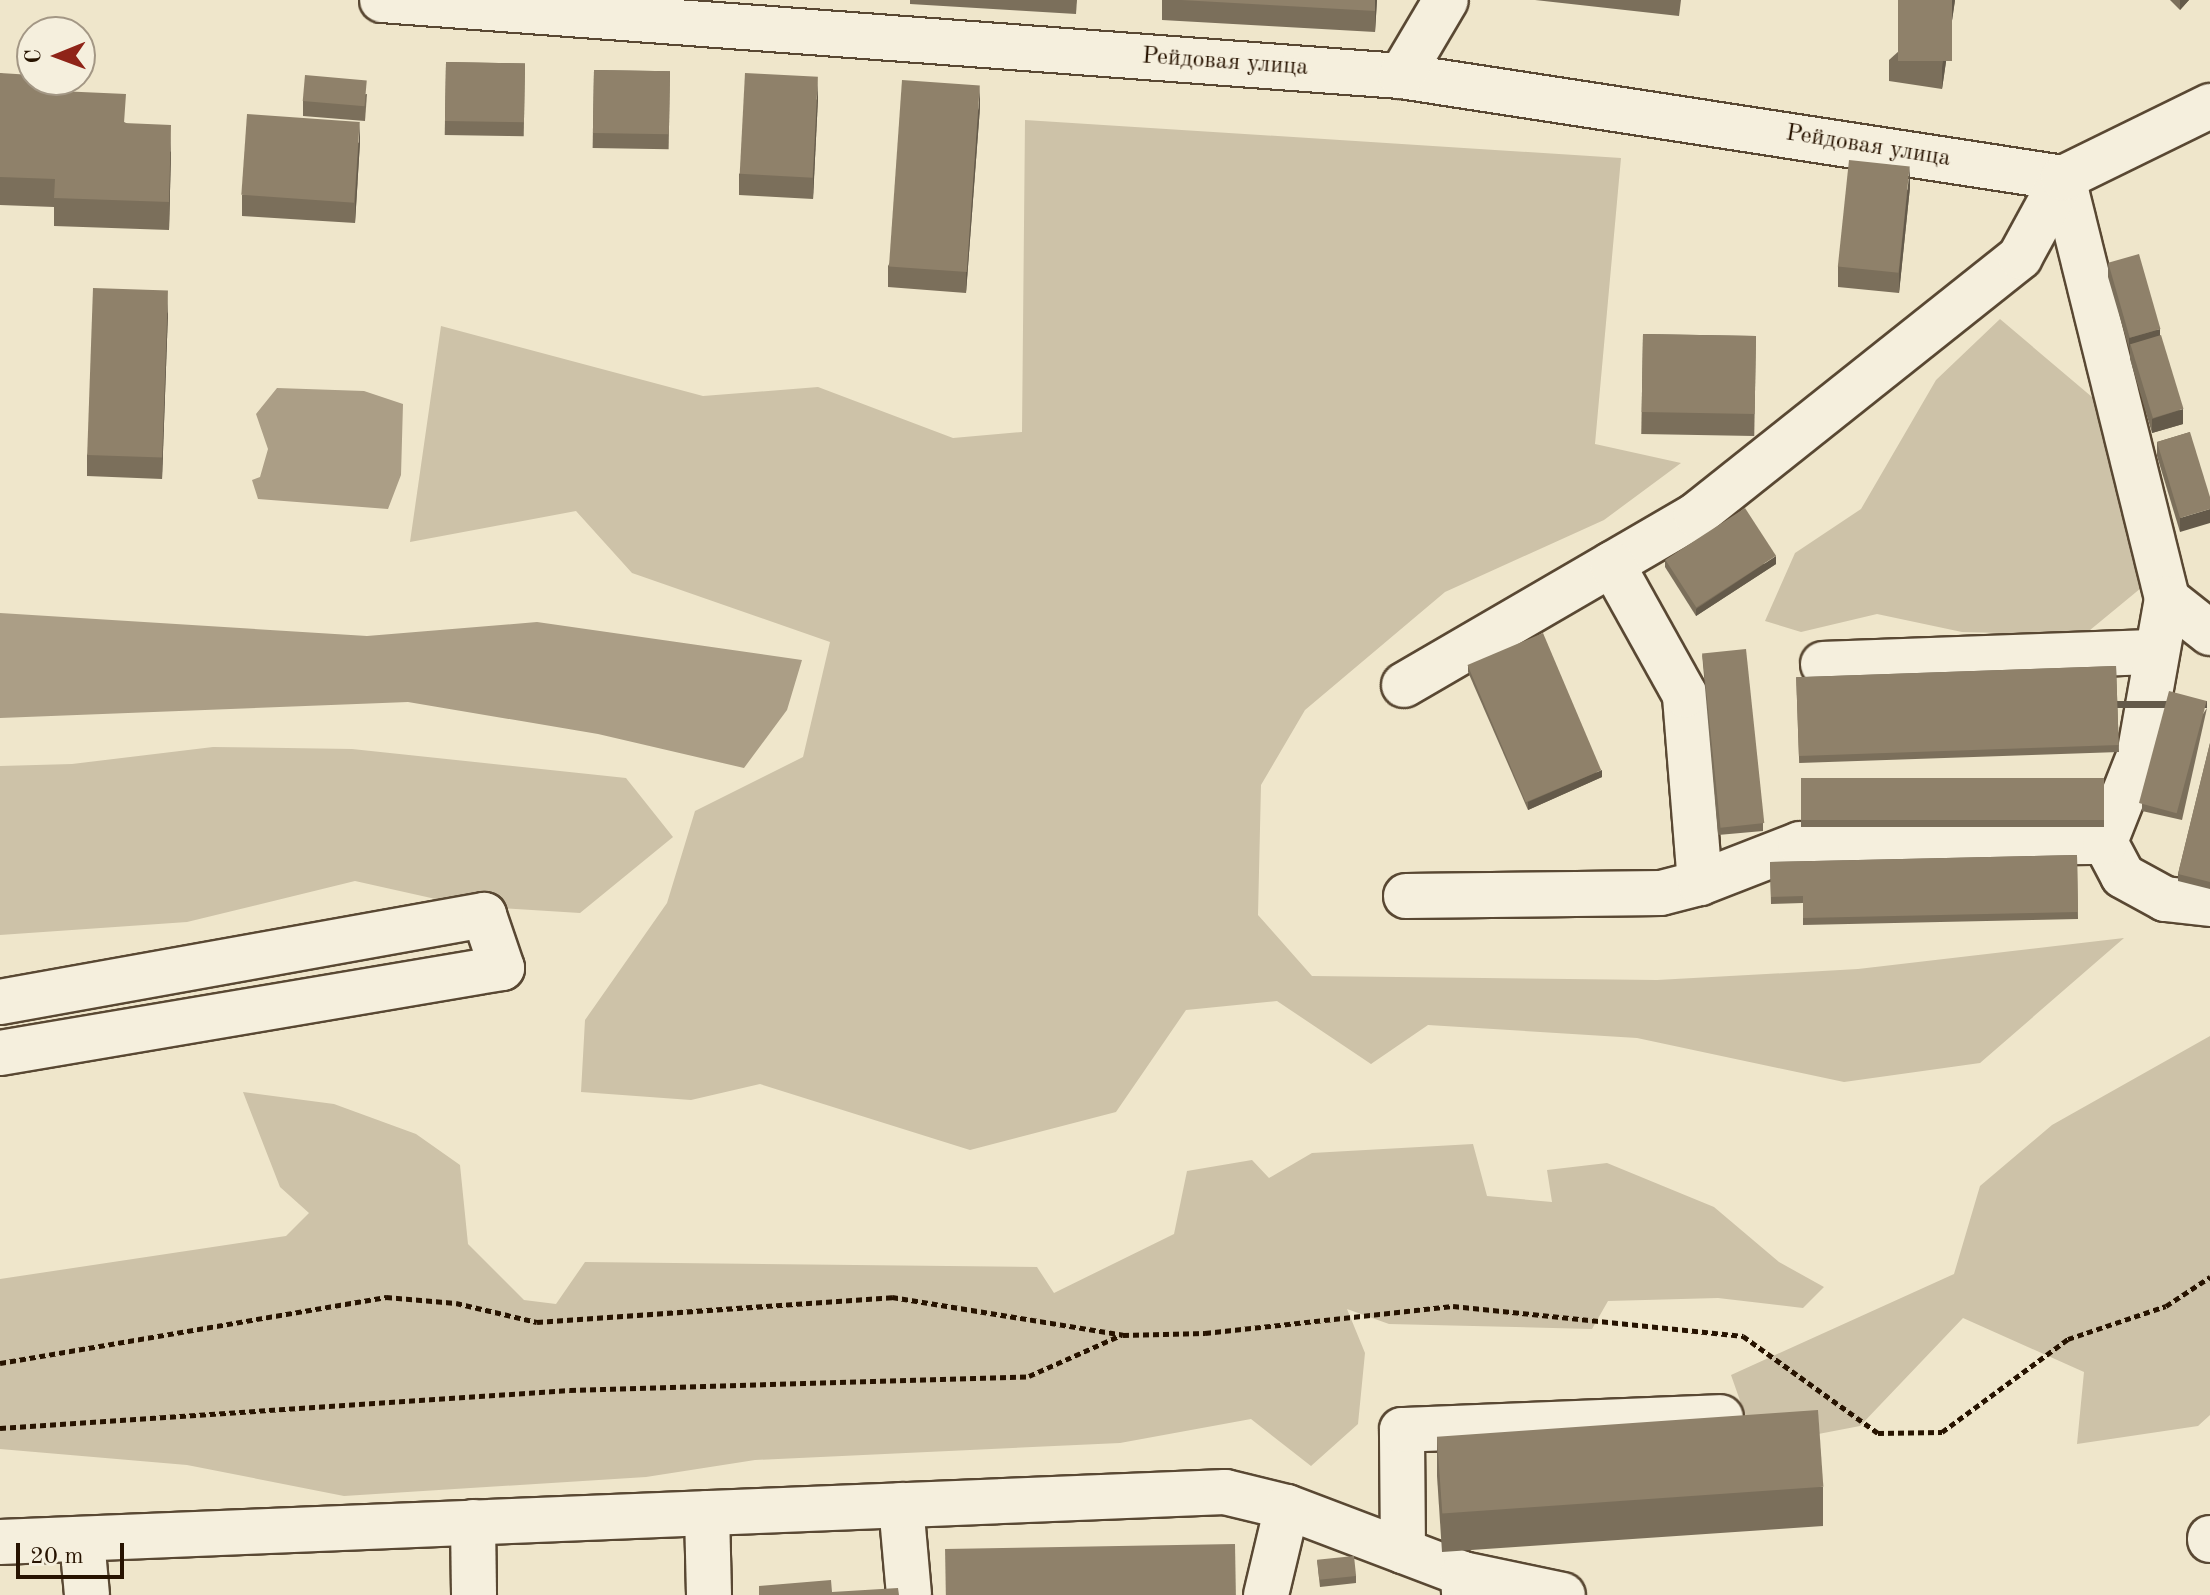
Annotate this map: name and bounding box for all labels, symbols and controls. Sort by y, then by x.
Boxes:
north arrow [16,16,96,96]
street label: Рейдовая улица [1141,43,1309,83]
text: С [23,49,45,64]
street label: Рейдовая улица [1783,120,1953,174]
scale bar [20,1527,128,1577]
text: 20 m [30,1545,84,1569]

